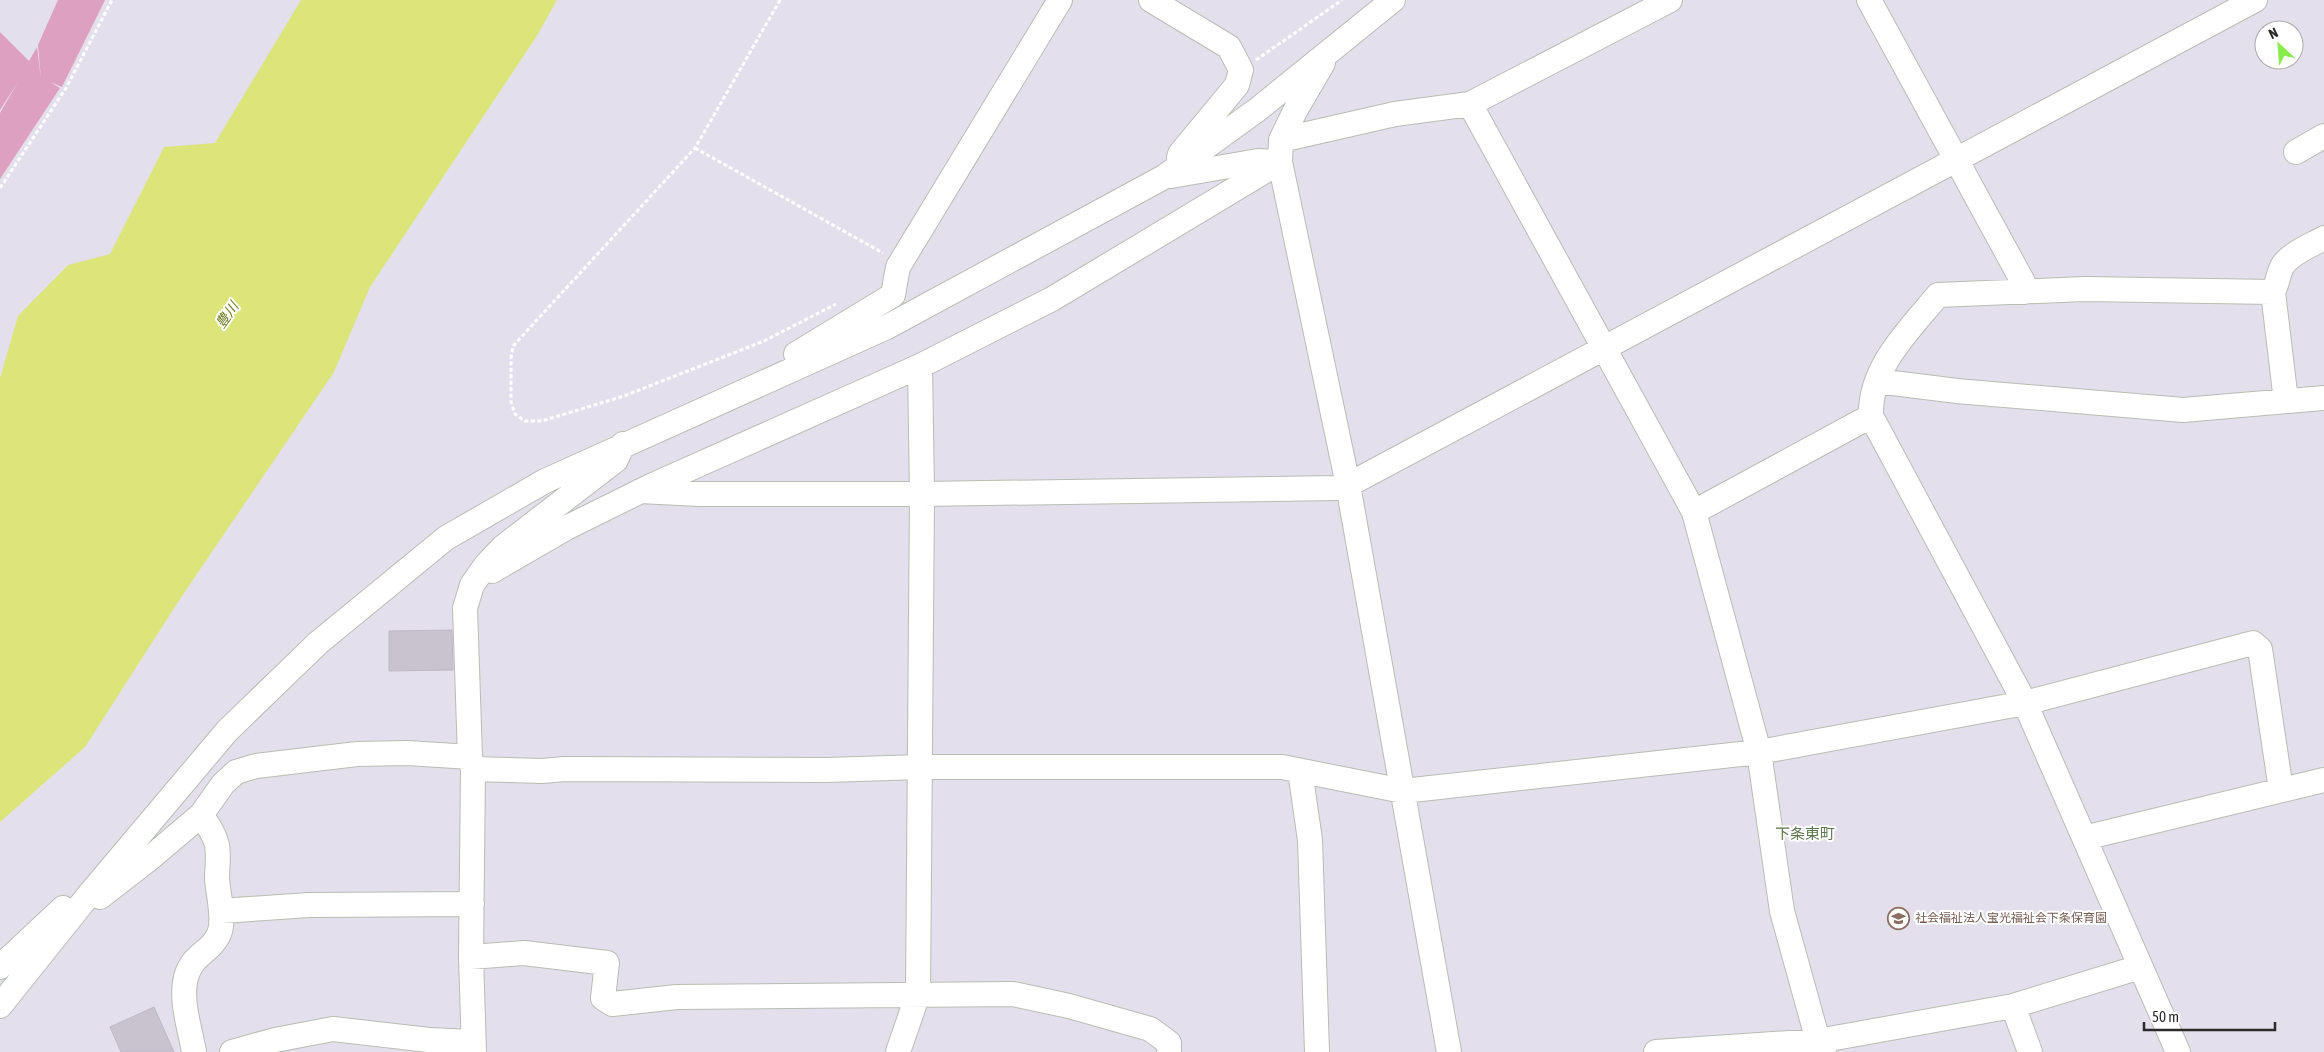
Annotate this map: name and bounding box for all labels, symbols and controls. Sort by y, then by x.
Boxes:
north arrow [2254,20,2304,70]
text: N [2266,24,2281,42]
water label: 豊川 [212,297,243,331]
district label: 下条東町 [1775,825,1835,842]
school or university icon: 社会福祉法人宝光福祉会下条保育園 [1887,906,1911,930]
place label: 社会福祉法人宝光福祉会下条保育園 [1915,911,2107,925]
scale bar [2144,1000,2275,1032]
text: 50 m [2152,1008,2179,1025]

